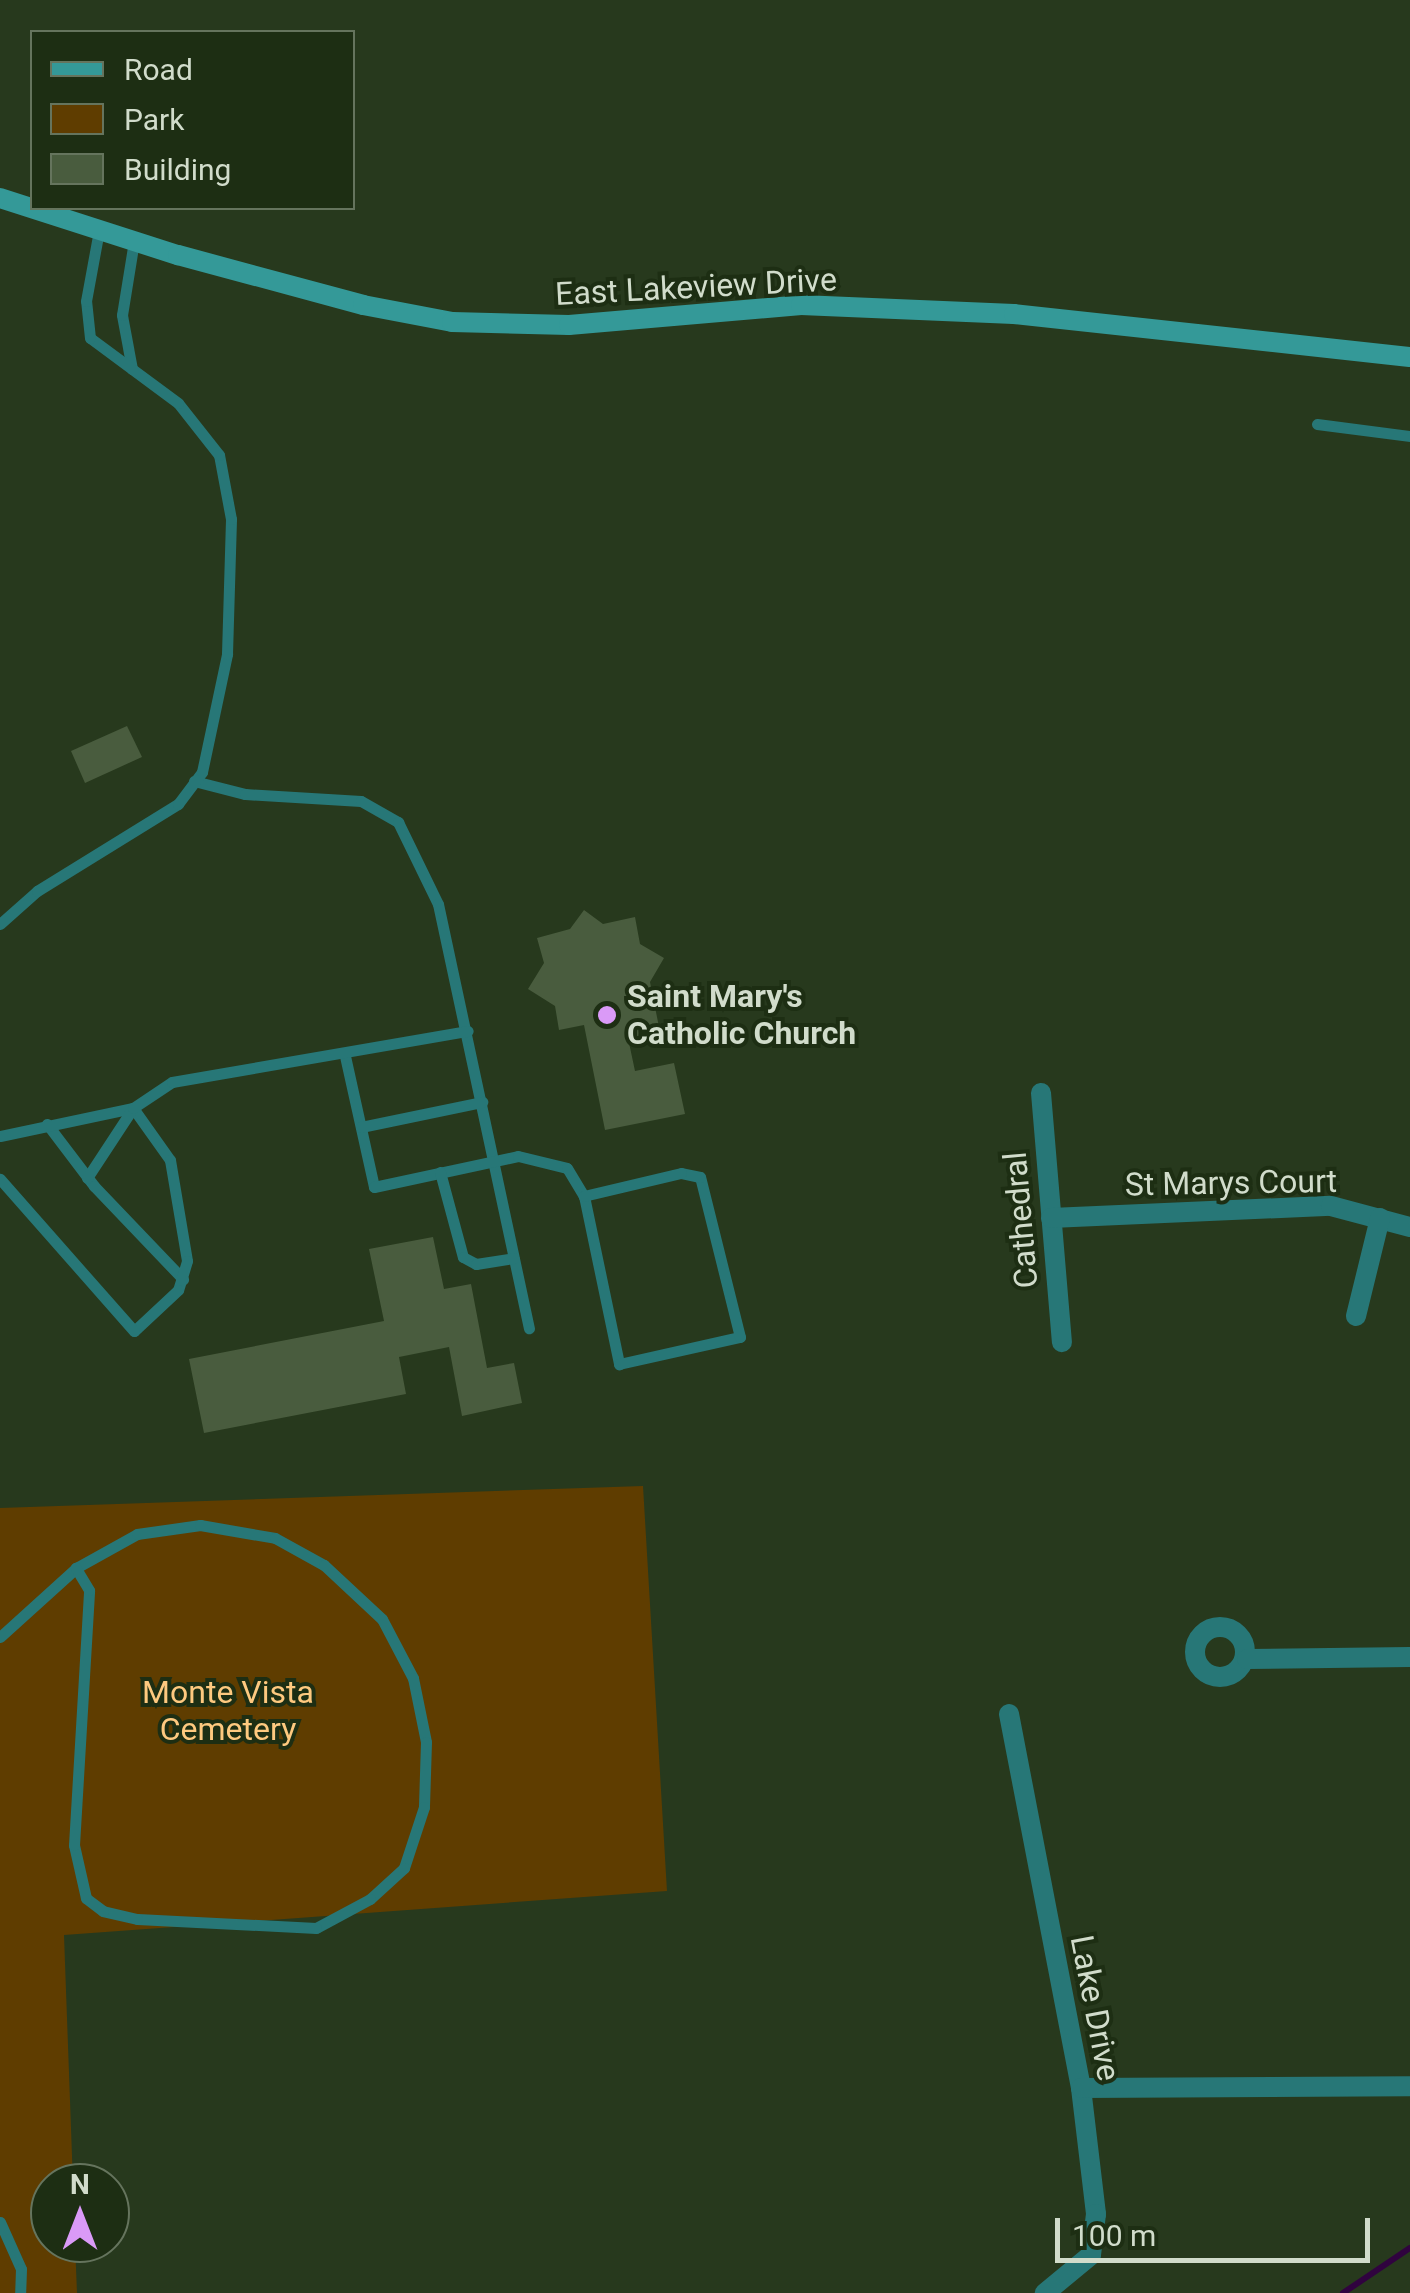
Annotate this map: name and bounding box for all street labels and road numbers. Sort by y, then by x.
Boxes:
street label: East Lakeview Drive [554,260,838,314]
street label: Cathedral [996,1150,1046,1290]
street label: St Marys Court [1125,1162,1337,1204]
street label: Lake Drive [1062,1932,1128,2084]

